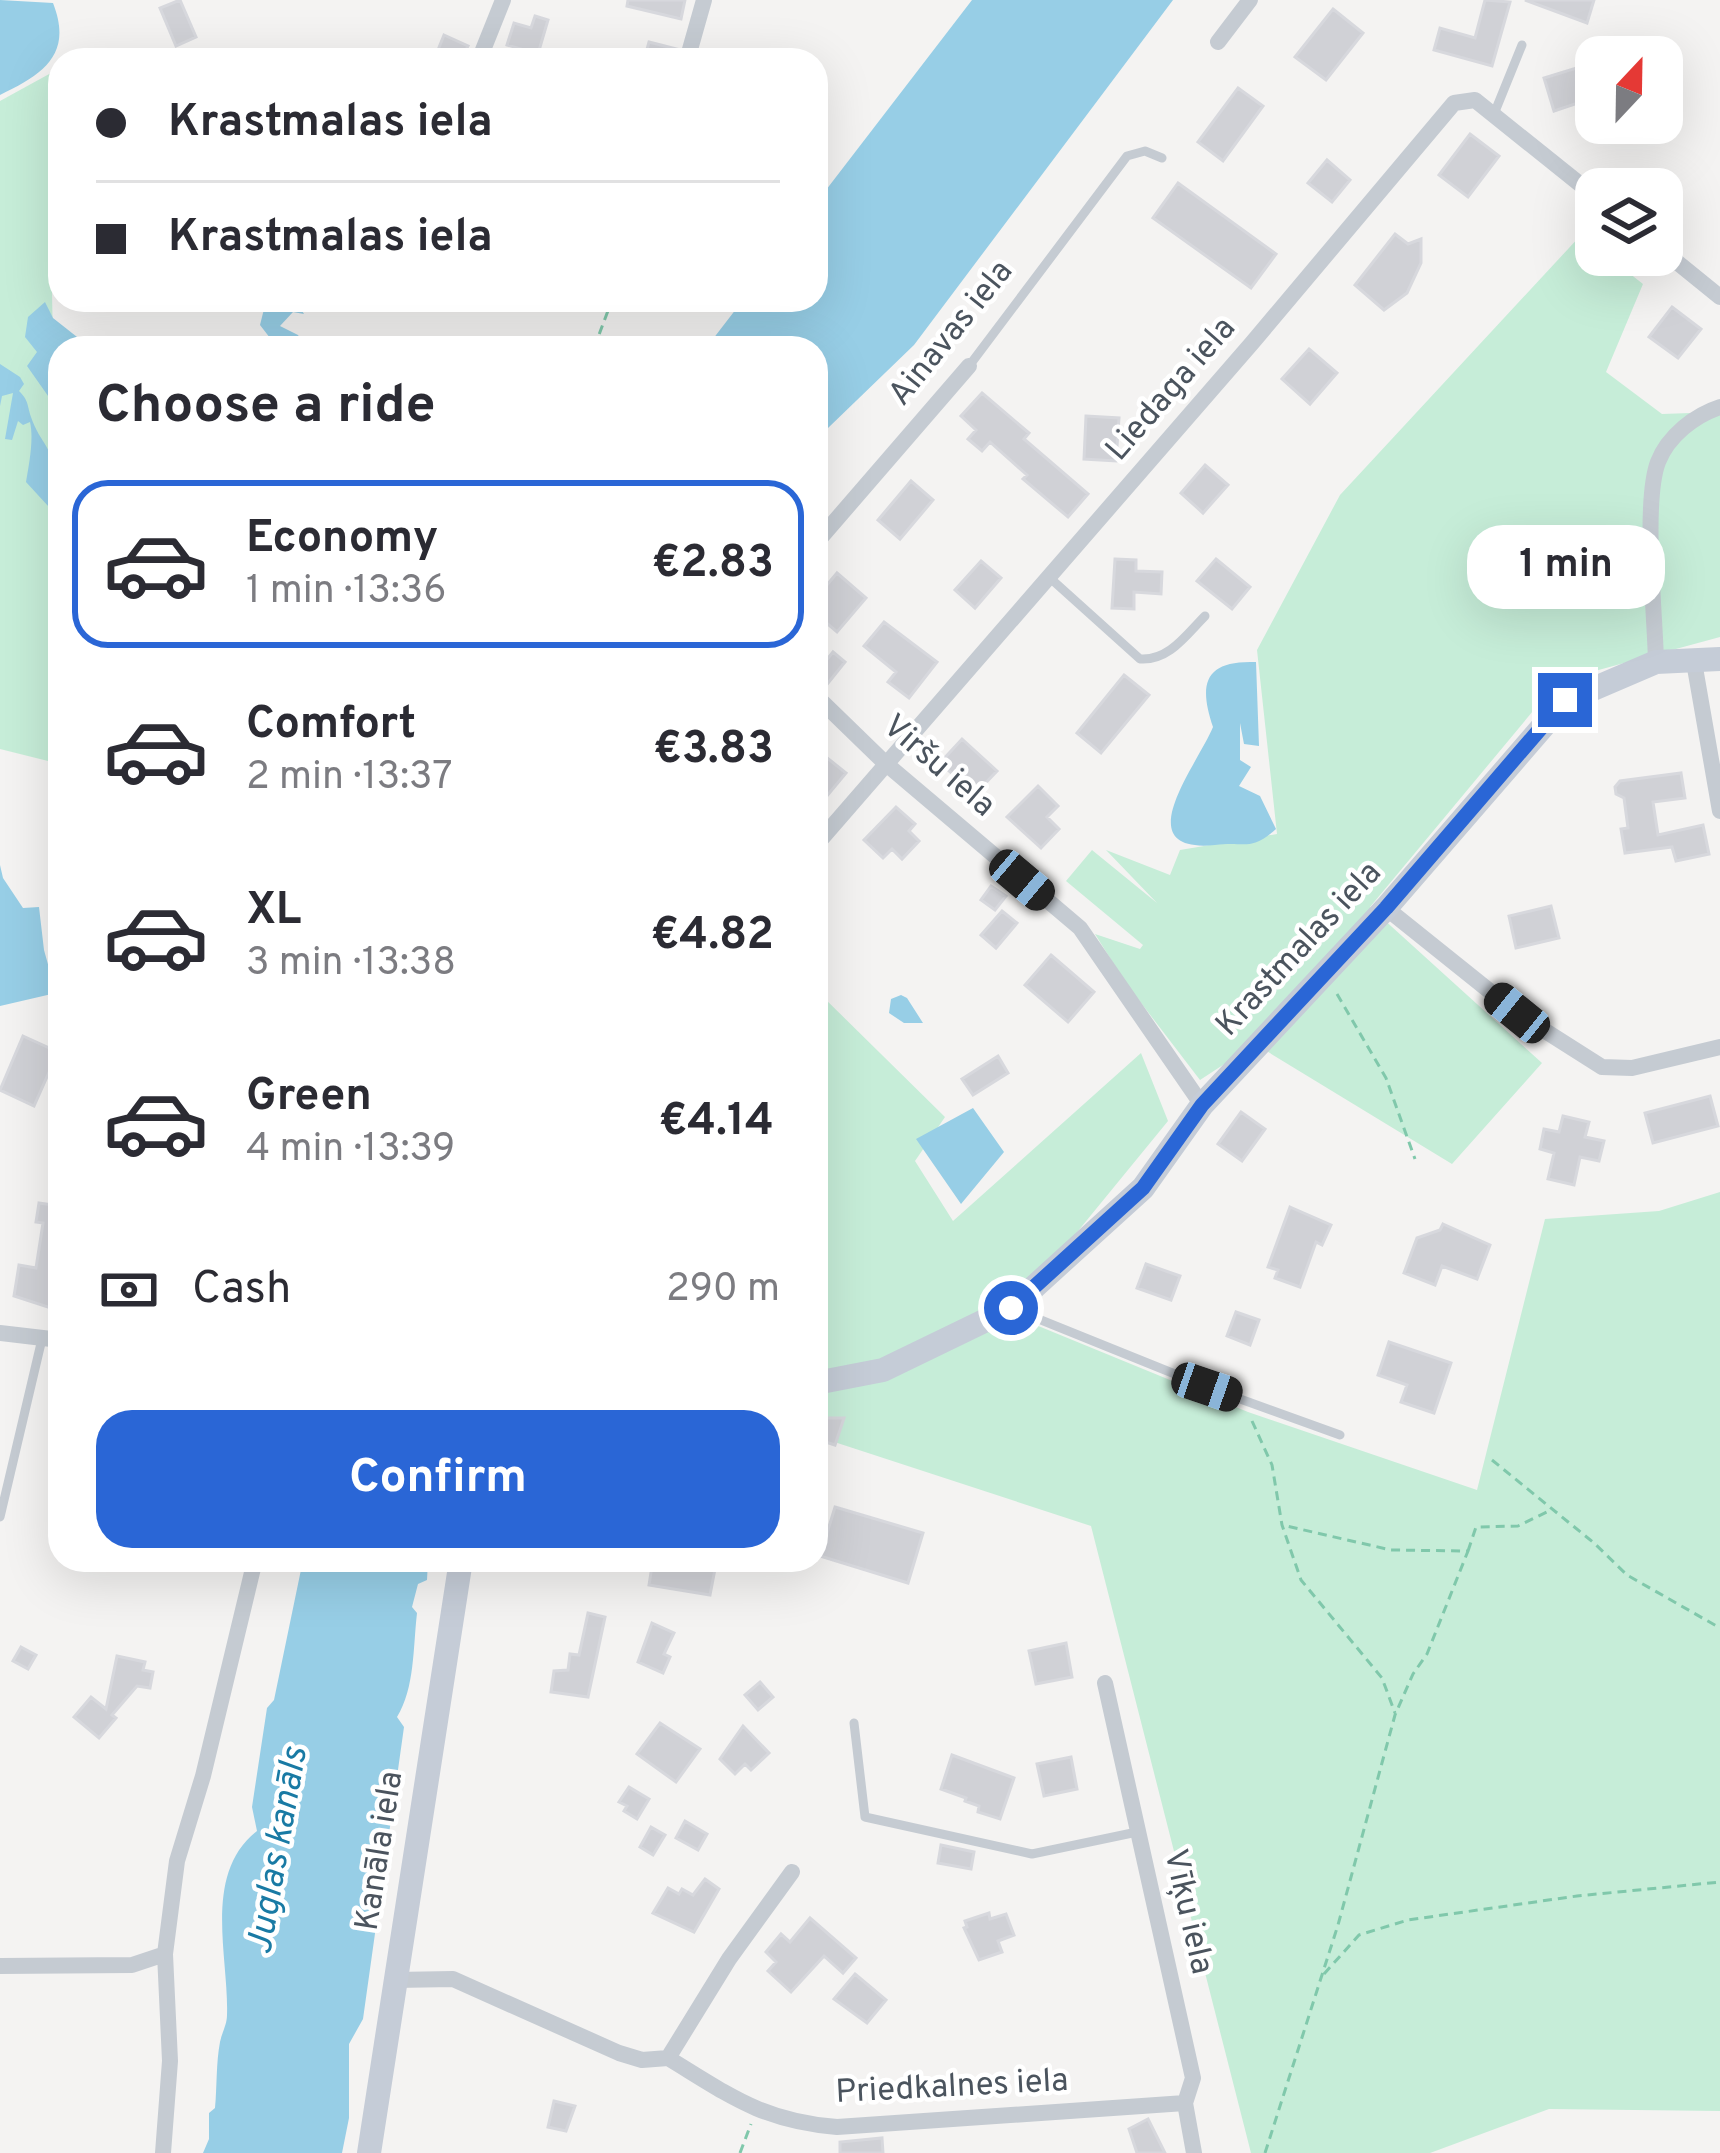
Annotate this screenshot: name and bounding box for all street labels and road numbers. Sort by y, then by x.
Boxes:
street label: Ainavas iela [880,252,1024,416]
street label: Liedaga iela [1098,309,1246,471]
street label: Viršu iela [873,707,1003,827]
street label: Krastmalas iela [1208,854,1392,1046]
street label: Kanāla iela [348,1768,414,1934]
street label: Vīķu iela [1152,1845,1222,1979]
street label: Priedkalnes iela [834,2061,1070,2115]

